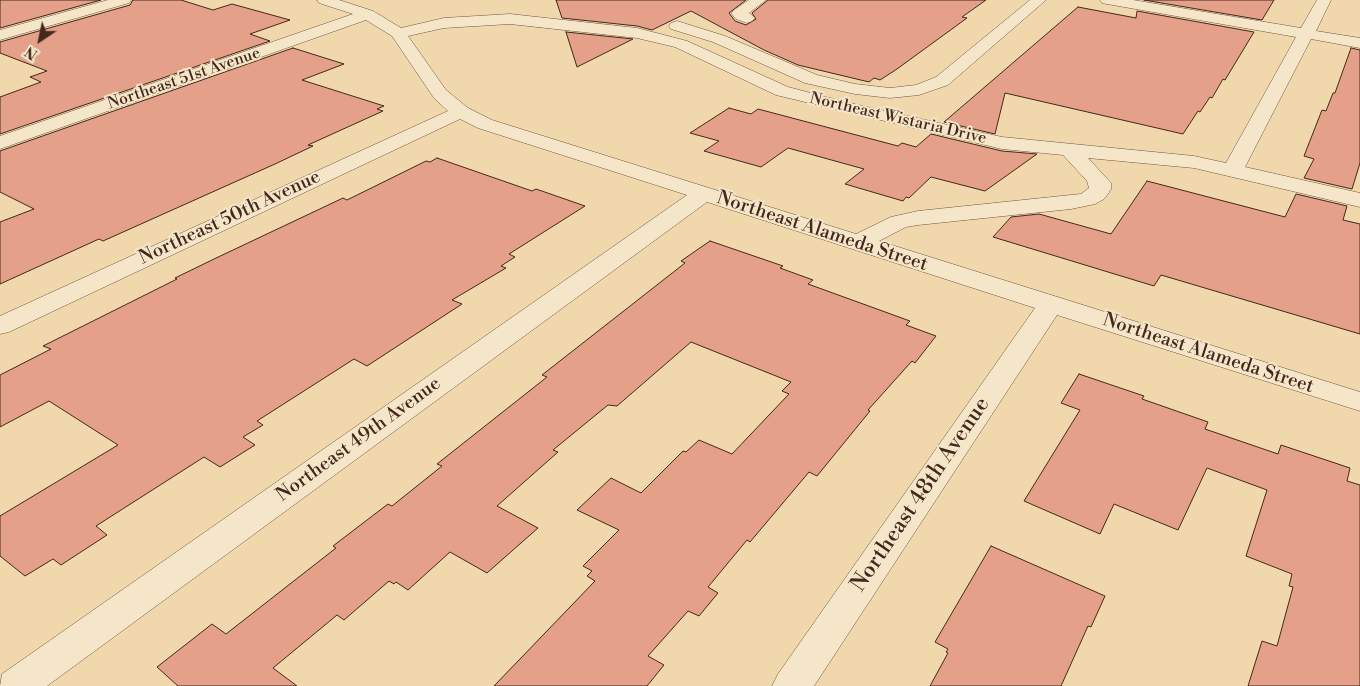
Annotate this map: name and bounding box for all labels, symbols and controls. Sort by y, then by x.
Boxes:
north arrow [15,15,65,65]
text: N [22,42,41,63]
street label: Northeast 51st Avenue [105,44,263,114]
street label: Northeast Wistaria Drive [808,89,988,149]
street label: Northeast 50th Avenue [136,166,324,270]
street label: Northeast Alameda Street [714,187,930,277]
street label: Northeast Alameda Street [1100,309,1316,399]
street label: Northeast 49th Avenue [272,373,446,507]
street label: Northeast 48th Avenue [846,393,996,597]

